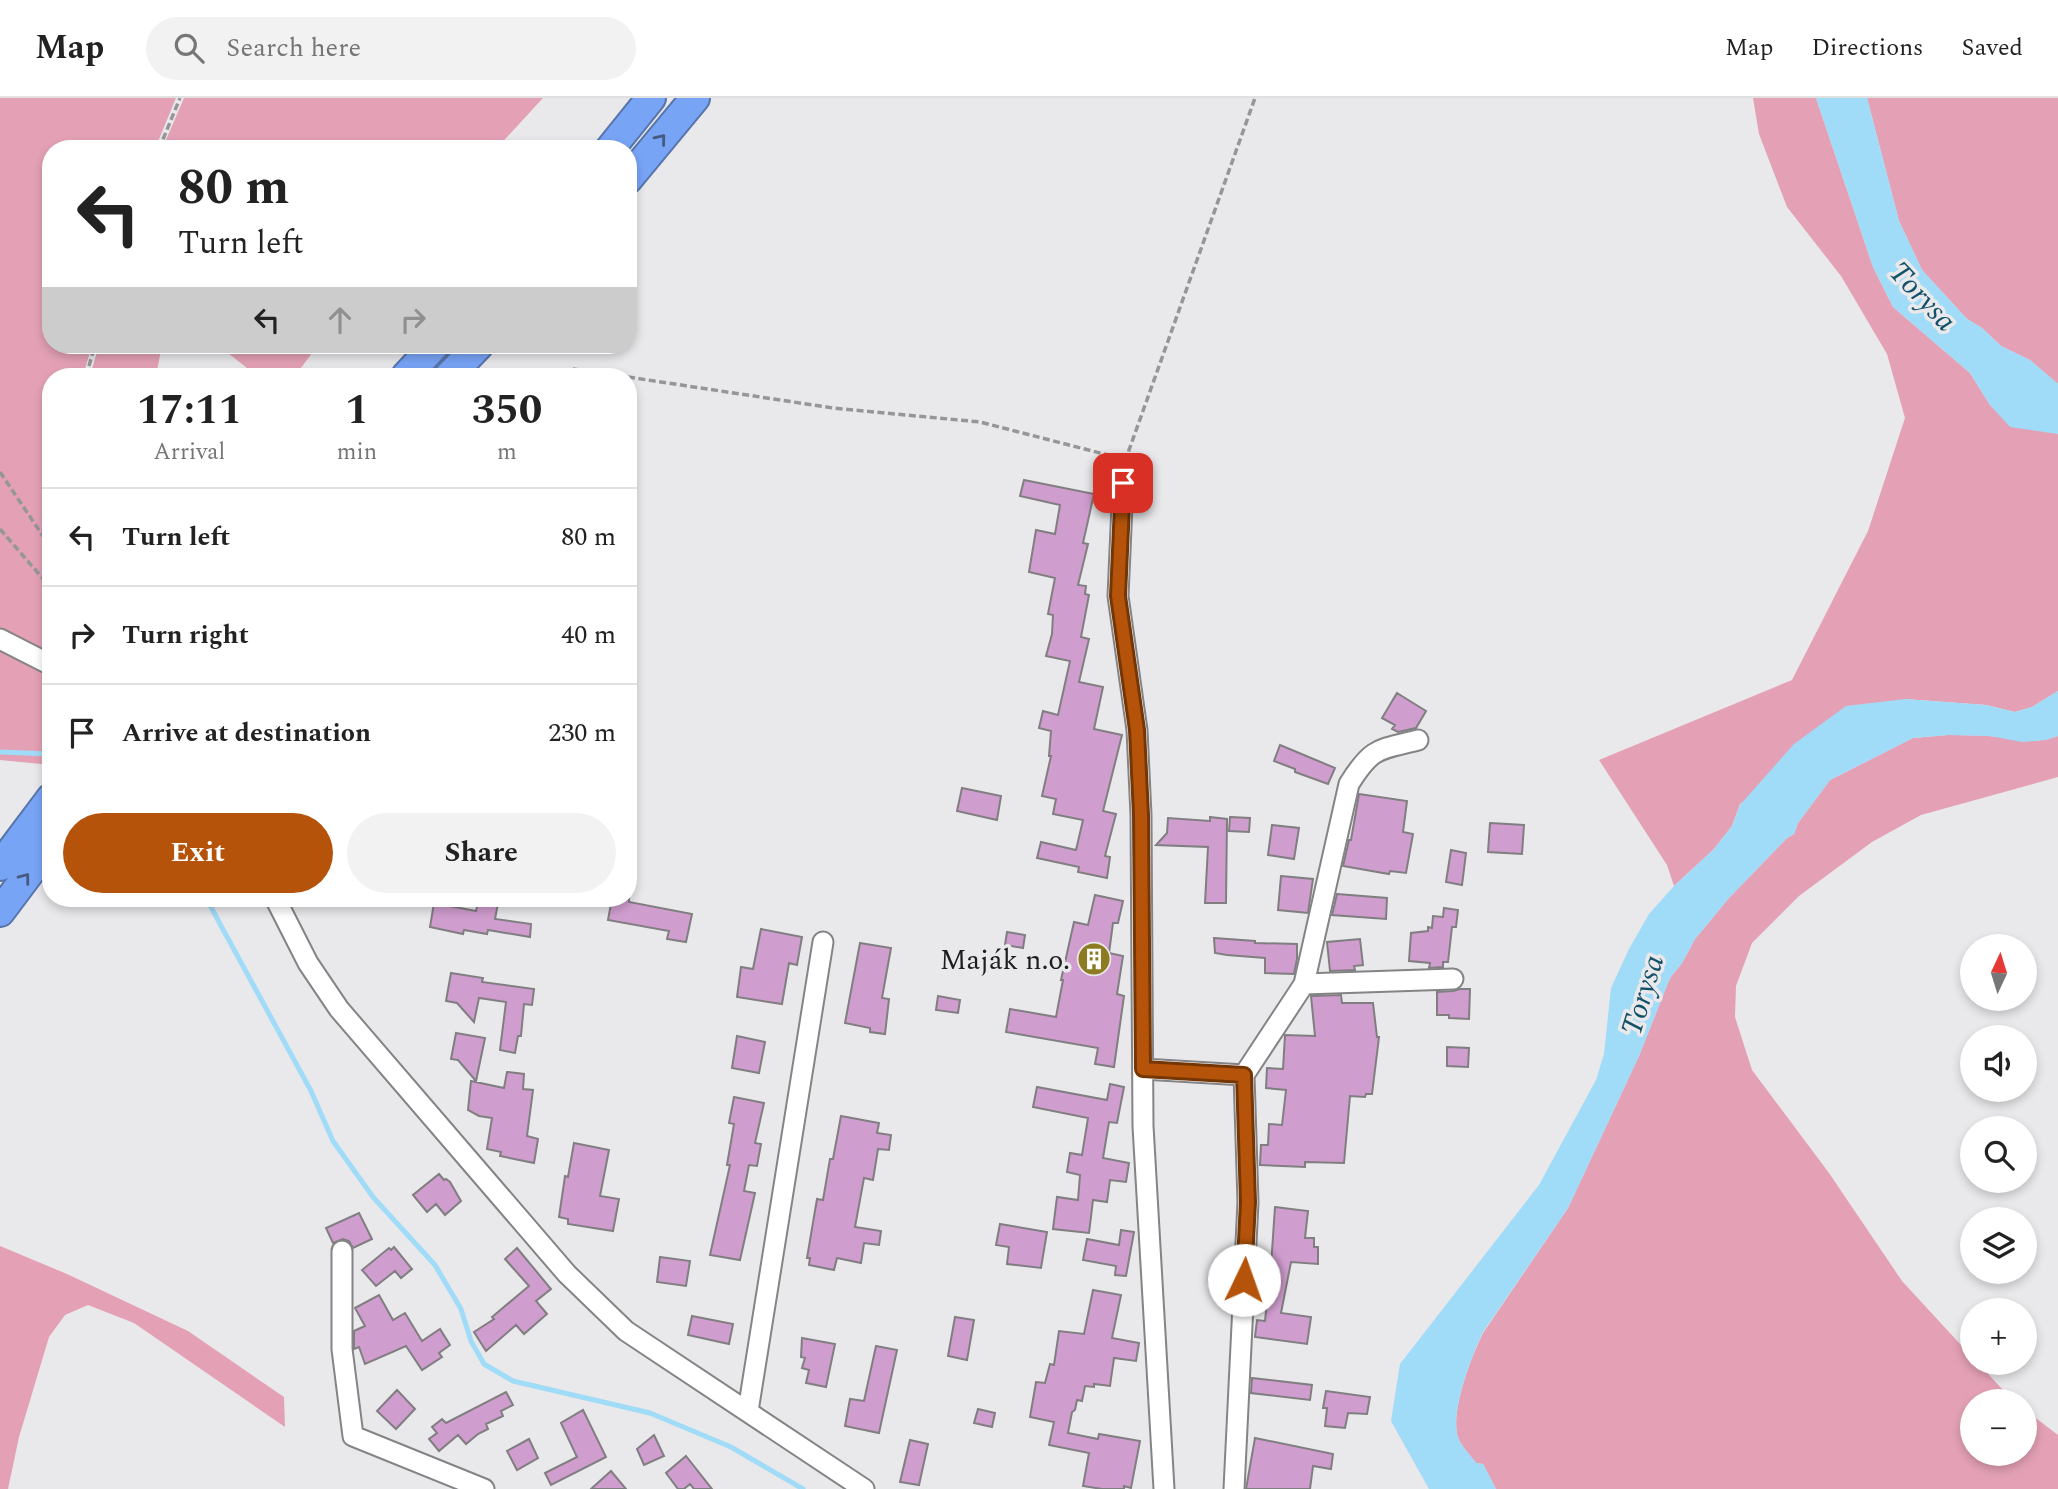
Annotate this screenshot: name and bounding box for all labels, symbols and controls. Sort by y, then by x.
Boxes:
search box [146,17,636,80]
text: Map [35,23,104,73]
text: Search here [226,28,361,68]
icon: search [170,29,208,67]
text: Map [1725,30,1773,66]
text: Directions [1811,30,1923,66]
text: Saved [1961,30,2023,66]
one-way arrow [653,134,666,146]
text: 80 m [178,151,289,226]
icon: left [63,168,154,259]
text: Turn left [178,219,304,268]
water label: Torysa [1877,251,1967,342]
icon: left [248,301,286,339]
icon: ahead [321,301,359,339]
icon: right [394,301,432,339]
text: 17:11 [137,379,242,442]
text: 1 [345,379,369,442]
text: 350 [472,379,542,442]
text: Arrival [154,435,225,470]
text: min [337,435,377,470]
text: m [497,435,517,470]
pin [1093,453,1153,513]
icon: arrive [1104,464,1142,502]
text: Turn left [122,517,230,557]
text: 80 m [561,517,616,557]
icon: left [63,518,101,556]
text: Turn right [122,615,249,655]
text: 40 m [561,615,616,655]
icon: right [63,616,101,654]
text: Arrive at destination [122,713,371,753]
text: 230 m [548,713,616,753]
icon: arrive [63,714,101,752]
button: Exit [63,813,333,893]
button: Share [347,813,616,893]
one-way arrow [17,873,30,886]
north arrow [1960,934,2037,1012]
map controls [1960,934,2037,1466]
place label: Maják n.o. [940,939,1070,982]
building icon: Maják n.o. [1075,940,1113,978]
water label: Torysa [1609,949,1677,1041]
button: sound [1960,1025,2037,1102]
button: search [1960,1116,2037,1193]
button: layers [1960,1207,2037,1284]
position arrow [1207,1243,1281,1317]
button: + [1960,1298,2037,1375]
button: − [1960,1389,2037,1466]

